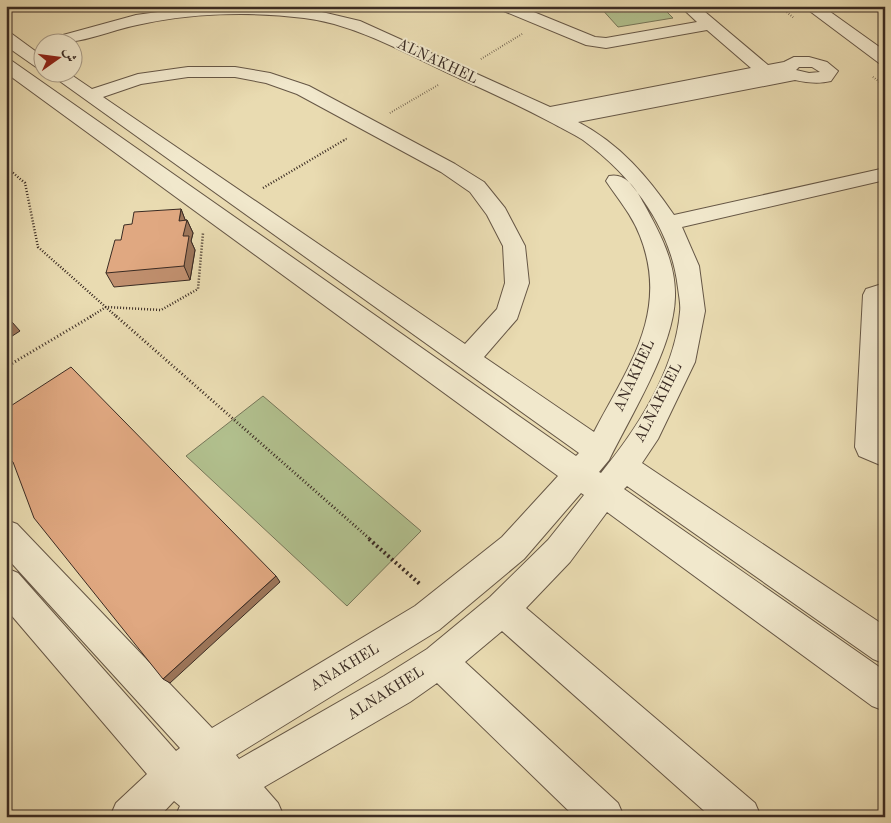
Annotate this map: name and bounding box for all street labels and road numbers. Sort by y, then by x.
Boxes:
street label: ALNAKHEL [394,37,480,87]
street label: ANAKHEL [612,338,658,414]
street label: ALNAKHEL [632,361,686,445]
street label: ANAKHEL [308,642,382,694]
street label: ALNAKHEL [345,664,427,724]

